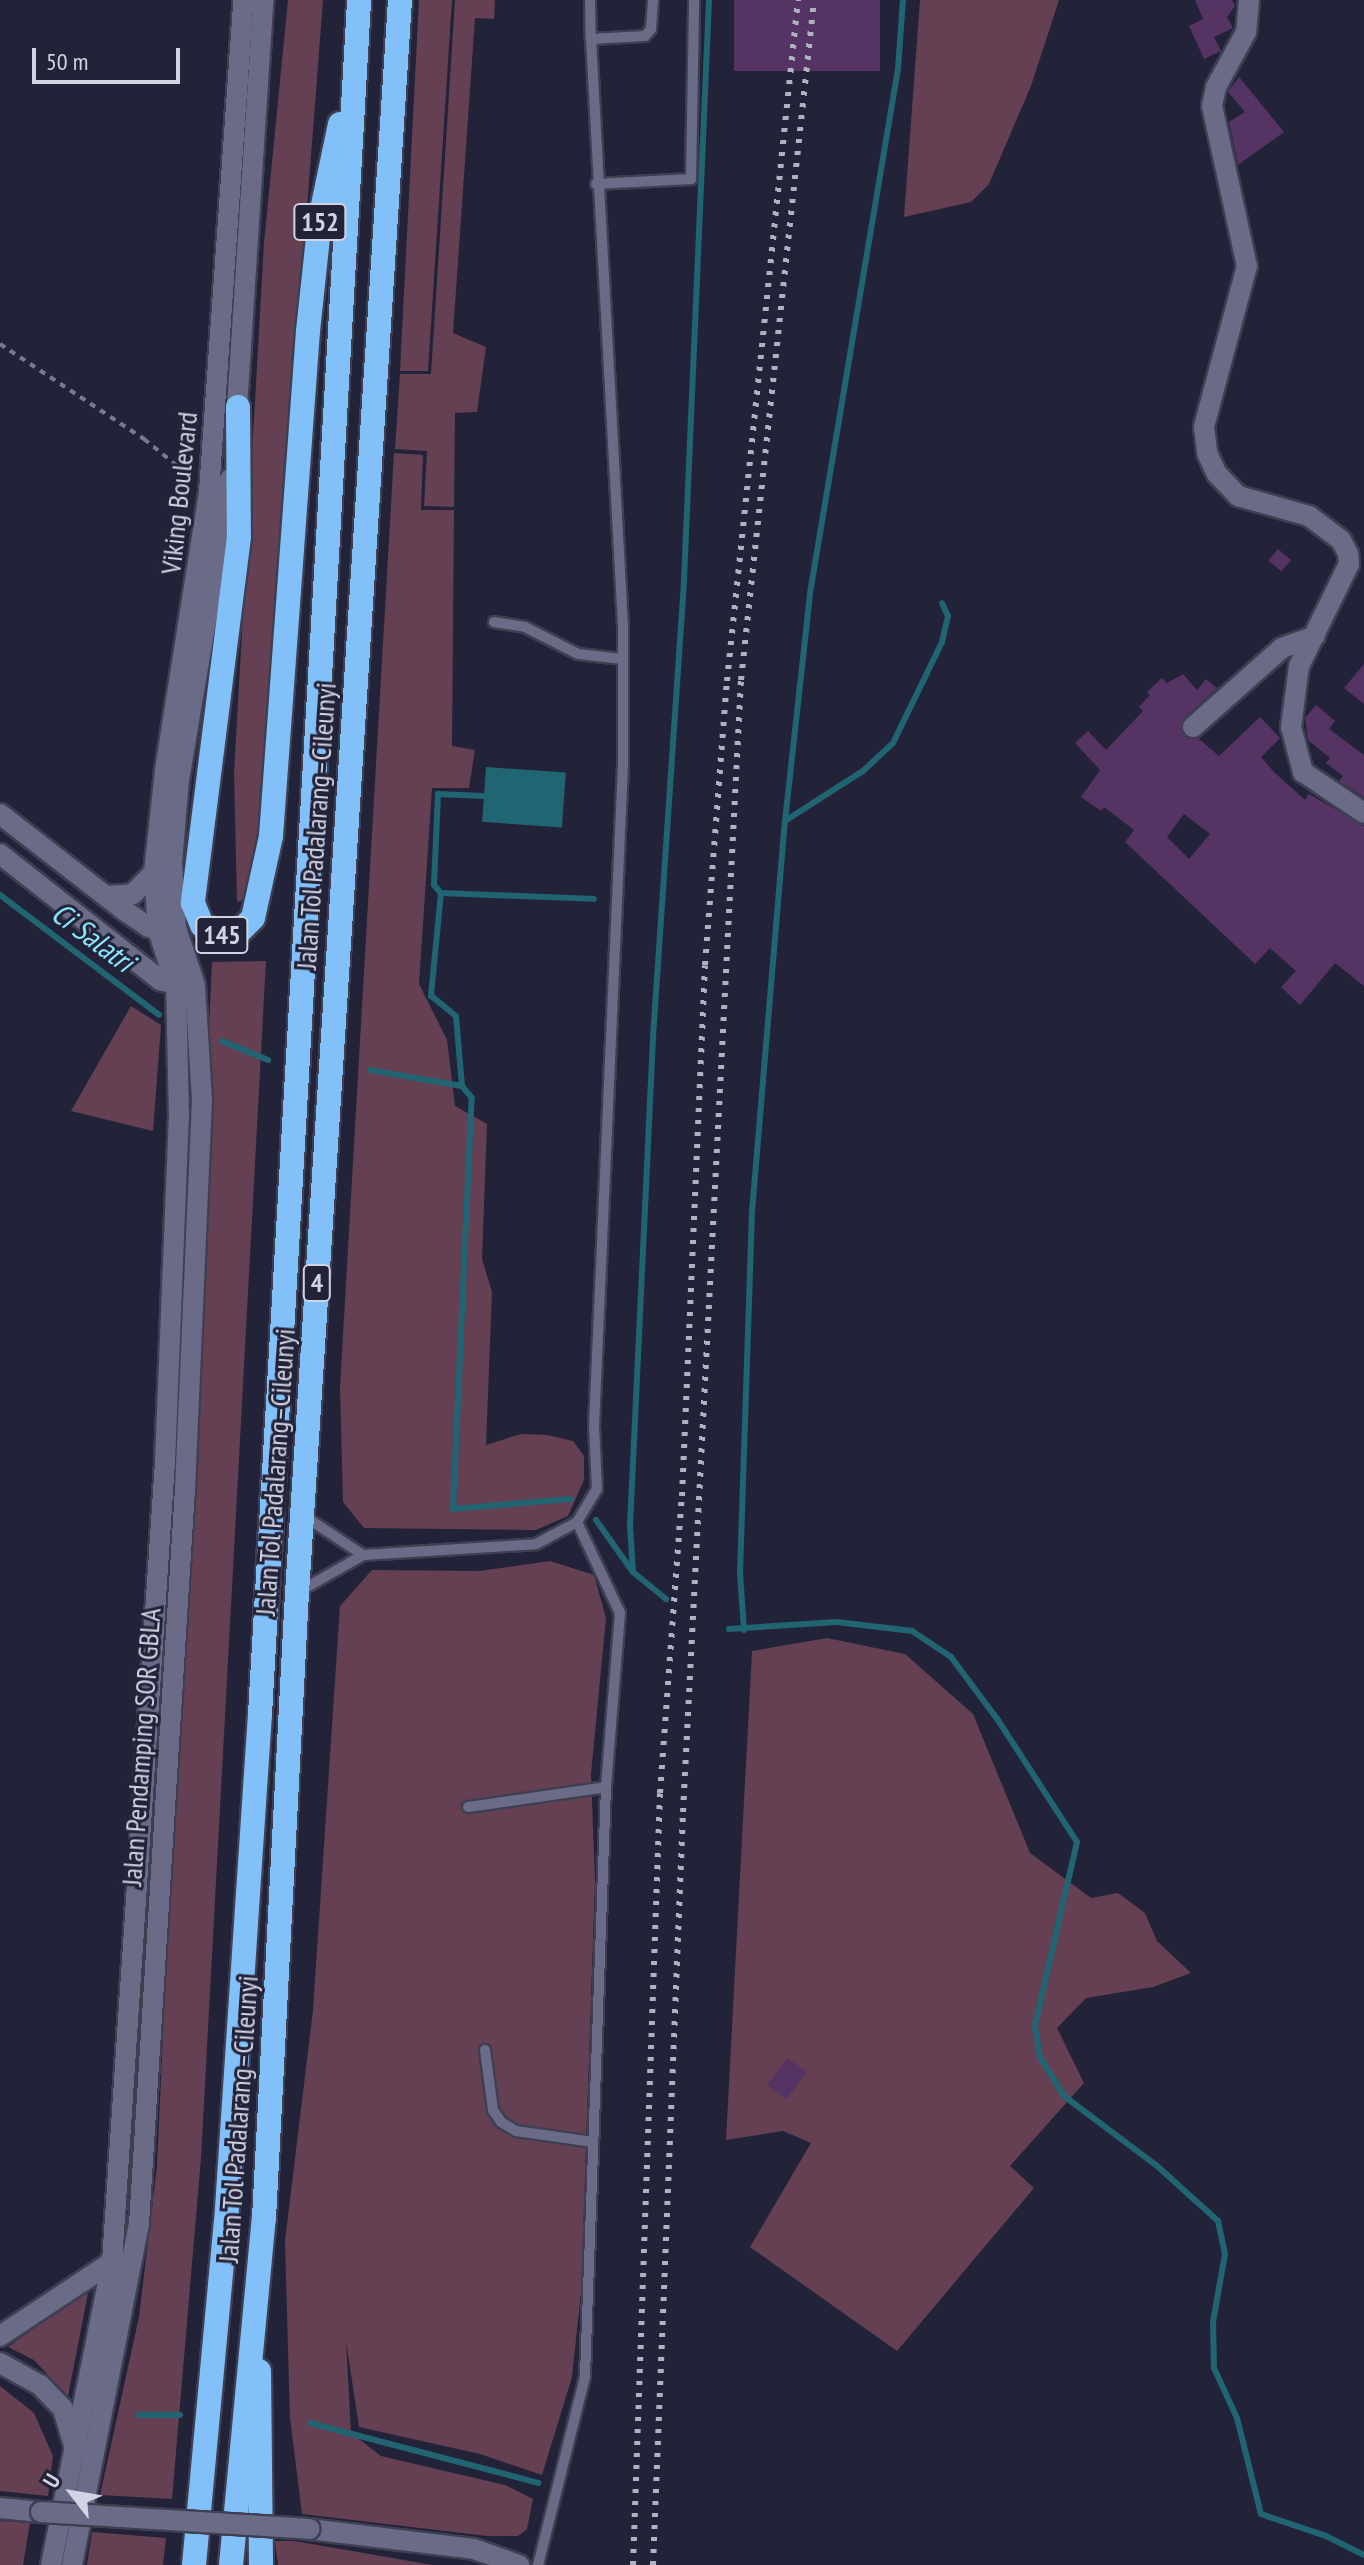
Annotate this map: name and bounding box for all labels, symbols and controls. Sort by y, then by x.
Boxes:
scale bar [36,32,184,82]
text: 50 m [46,46,88,77]
road number: 152 [292,200,348,244]
street label: Viking Boulevard [154,410,204,576]
street label: Jalan Tol Padalarang–Cileunyi [289,681,343,971]
water label: Ci Salatri [45,895,141,979]
road number: 145 [194,913,250,957]
road number: 4 [301,1261,333,1305]
street label: Jalan Tol Padalarang–Cileunyi [248,1327,302,1617]
street label: Jalan Pendamping SOR GBLA [115,1607,167,1887]
street label: Jalan Tol Padalarang–Cileunyi [211,1974,265,2264]
north arrow [32,2453,112,2533]
text: U [37,2469,66,2493]

